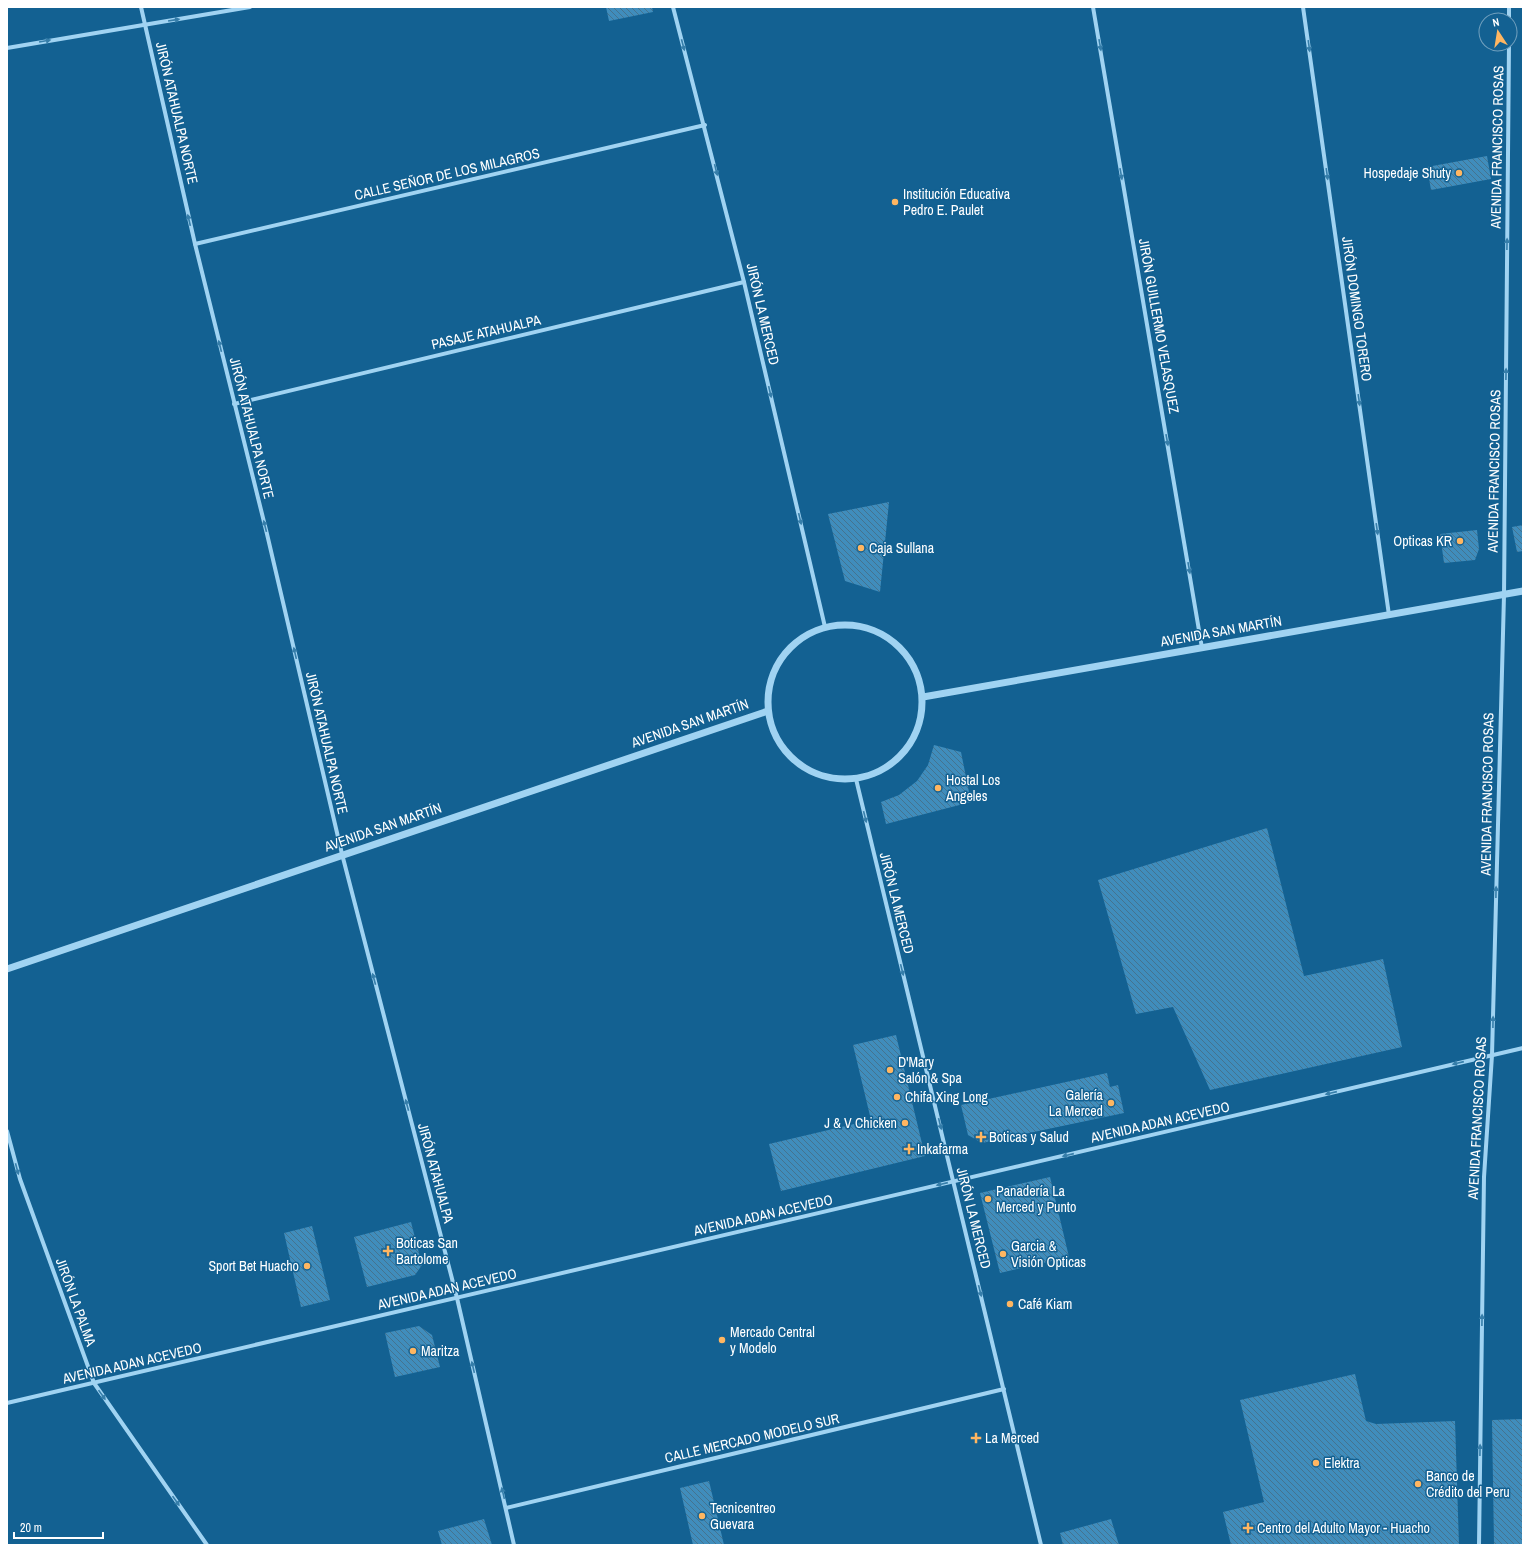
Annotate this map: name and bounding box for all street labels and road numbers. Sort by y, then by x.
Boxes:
street label: JIRÓN ATAHUALPA NORTE [152,40,202,186]
street label: AVENIDA FRANCISCO ROSAS [1487,65,1507,230]
street label: CALLE SEÑOR DE LOS MILAGROS [353,144,542,204]
street label: JIRÓN DOMINGO TORERO [1338,236,1376,382]
street label: JIRÓN GUILLERMO VELASQUEZ [1135,237,1183,415]
street label: JIRÓN LA MERCED [743,261,783,367]
street label: PASAJE ATAHUALPA [430,311,543,353]
street label: JIRÓN ATAHUALPA NORTE [226,355,278,501]
street label: AVENIDA FRANCISCO ROSAS [1484,389,1504,554]
street label: AVENIDA SAN MARTÍN [1158,611,1283,651]
street label: JIRÓN ATAHUALPA NORTE [302,670,352,816]
street label: AVENIDA SAN MARTÍN [628,695,751,752]
street label: AVENIDA FRANCISCO ROSAS [1477,712,1497,877]
street label: AVENIDA SAN MARTÍN [321,799,444,856]
street label: JIRÓN LA MERCED [876,850,918,956]
street label: AVENIDA FRANCISCO ROSAS [1464,1036,1490,1201]
street label: AVENIDA ADAN ACEVEDO [1088,1097,1231,1147]
street label: JIRÓN ATAHUALPA [414,1121,458,1225]
street label: JIRÓN LA MERCED [953,1165,995,1271]
street label: AVENIDA ADAN ACEVEDO [691,1190,834,1240]
street label: JIRÓN LA PALMA [52,1256,100,1349]
street label: AVENIDA ADAN ACEVEDO [375,1264,518,1314]
street label: AVENIDA ADAN ACEVEDO [60,1338,203,1388]
street label: CALLE MERCADO MODELO SUR [663,1409,841,1467]

